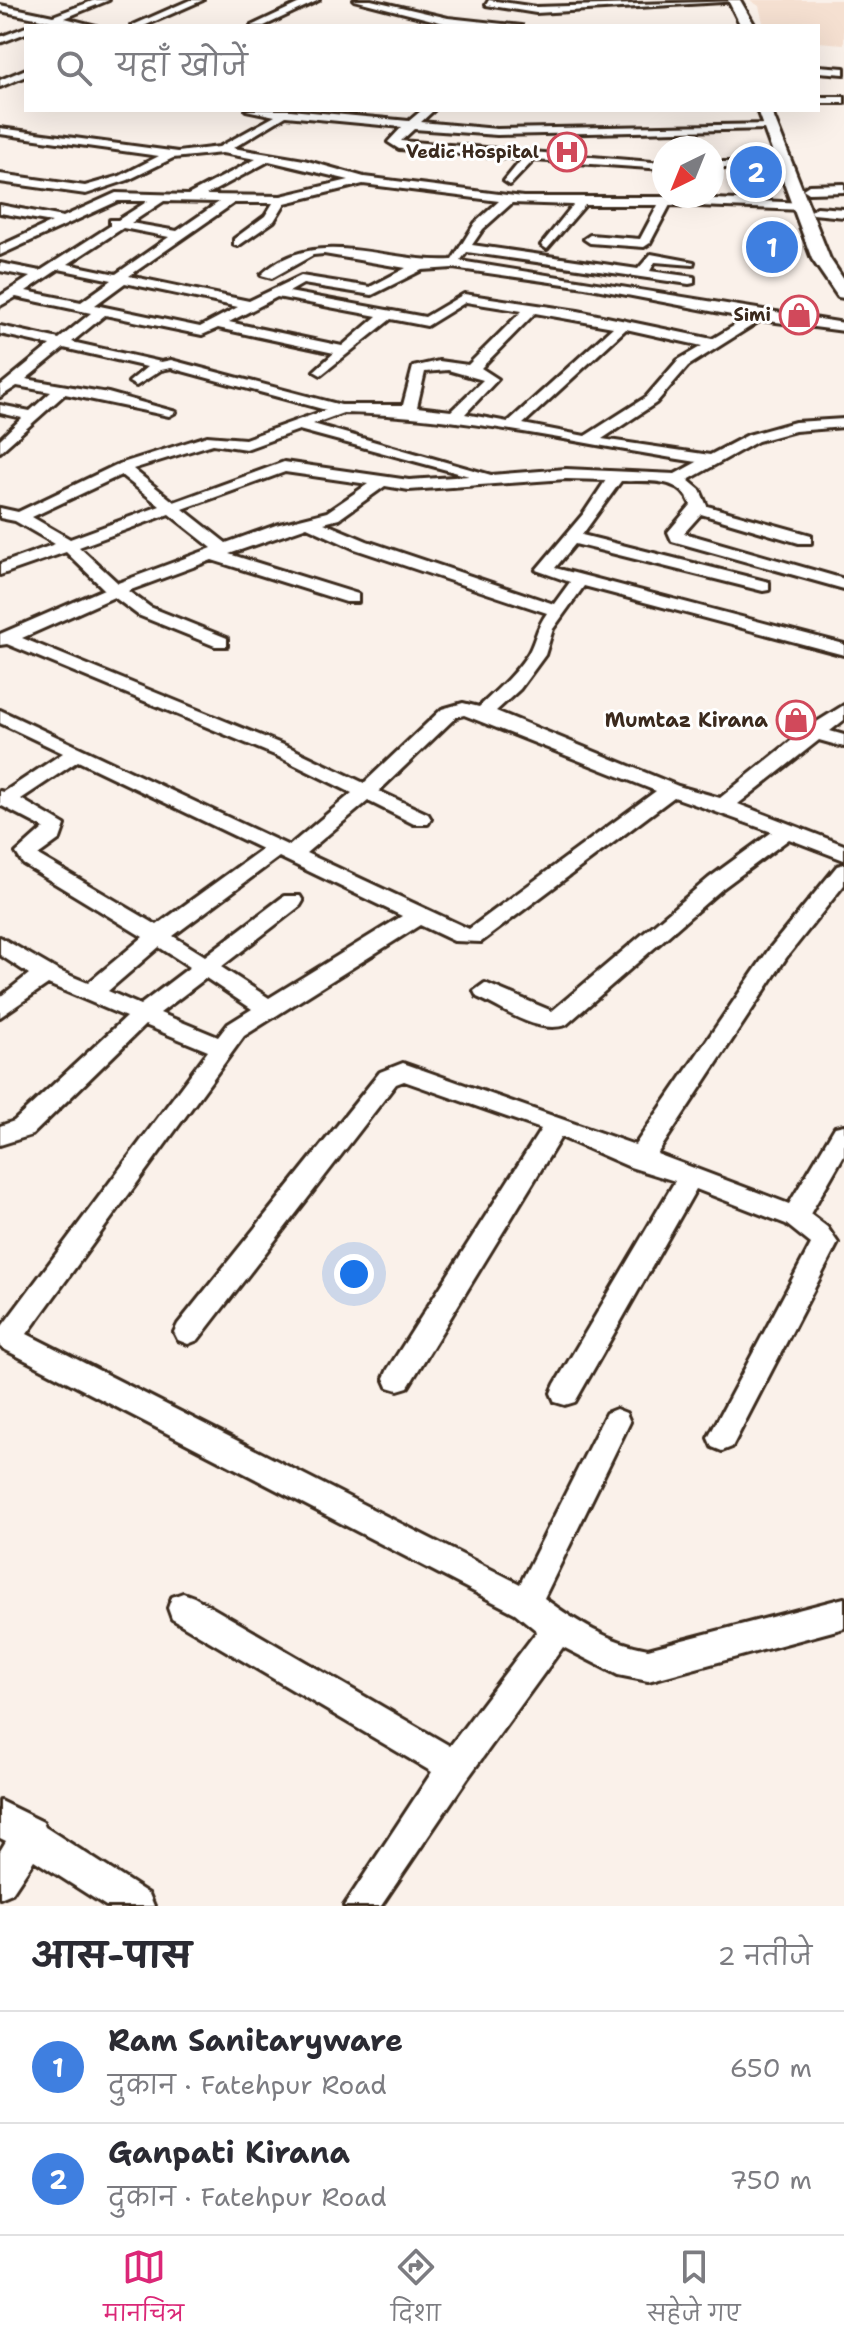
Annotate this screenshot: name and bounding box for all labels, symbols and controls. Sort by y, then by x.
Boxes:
search box [24,24,820,112]
text: यहाँ खोजें [116,45,248,86]
icon: search [52,46,96,90]
hospital icon: Vedic Hospital [546,131,588,173]
north arrow [652,136,724,208]
place label: Vedic Hospital [406,140,539,164]
pin: 2 [730,142,782,202]
pin: 1 [746,217,798,277]
shop icon: Simi [778,294,820,336]
place label: Simi [733,303,771,327]
shop icon: Mumtaz Kirana [775,699,817,741]
place label: Mumtaz Kirana [605,707,768,733]
your location [334,1254,374,1294]
text: आस-पास [32,1932,191,1978]
text: 2 नतीजे [718,1938,812,1973]
text: Ram Sanitaryware [108,2020,403,2061]
text: 1 [52,2050,64,2085]
text: 650 m [730,2050,812,2085]
text: दुकान · Fatehpur Road [108,2067,387,2102]
text: Ganpati Kirana [108,2132,350,2173]
text: 2 [49,2162,67,2197]
text: 750 m [730,2162,812,2197]
text: दुकान · Fatehpur Road [108,2179,387,2214]
tab: मानचित्र [103,2245,184,2338]
tab: दिशा [391,2245,441,2338]
tab: सहेजे गए [647,2245,741,2338]

